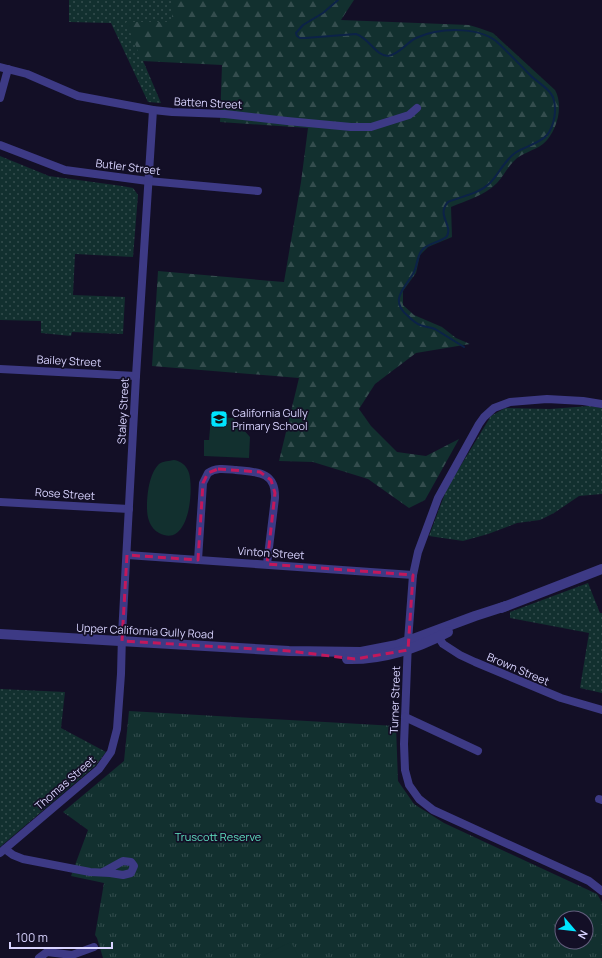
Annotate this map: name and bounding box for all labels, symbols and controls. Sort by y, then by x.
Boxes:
street label: Batten Street [174,93,243,112]
street label: Butler Street [95,155,161,178]
street label: Bailey Street [36,351,102,370]
street label: Staley Street [113,377,132,445]
place label: California Gully Primary School [232,405,308,433]
school or university icon: California Gully Primary School [209,409,229,429]
street label: Rose Street [35,484,96,503]
street label: Vinton Street [237,543,305,562]
street label: Upper California Gully Road [76,619,214,642]
street label: Brown Street [485,649,552,688]
street label: Turner Street [386,666,403,734]
street label: Thomas Street [31,752,98,813]
park label: Truscott Reserve [175,829,262,844]
north arrow [554,910,594,950]
scale bar [10,924,112,950]
text: N [575,928,592,942]
text: 100 m [16,929,48,946]

